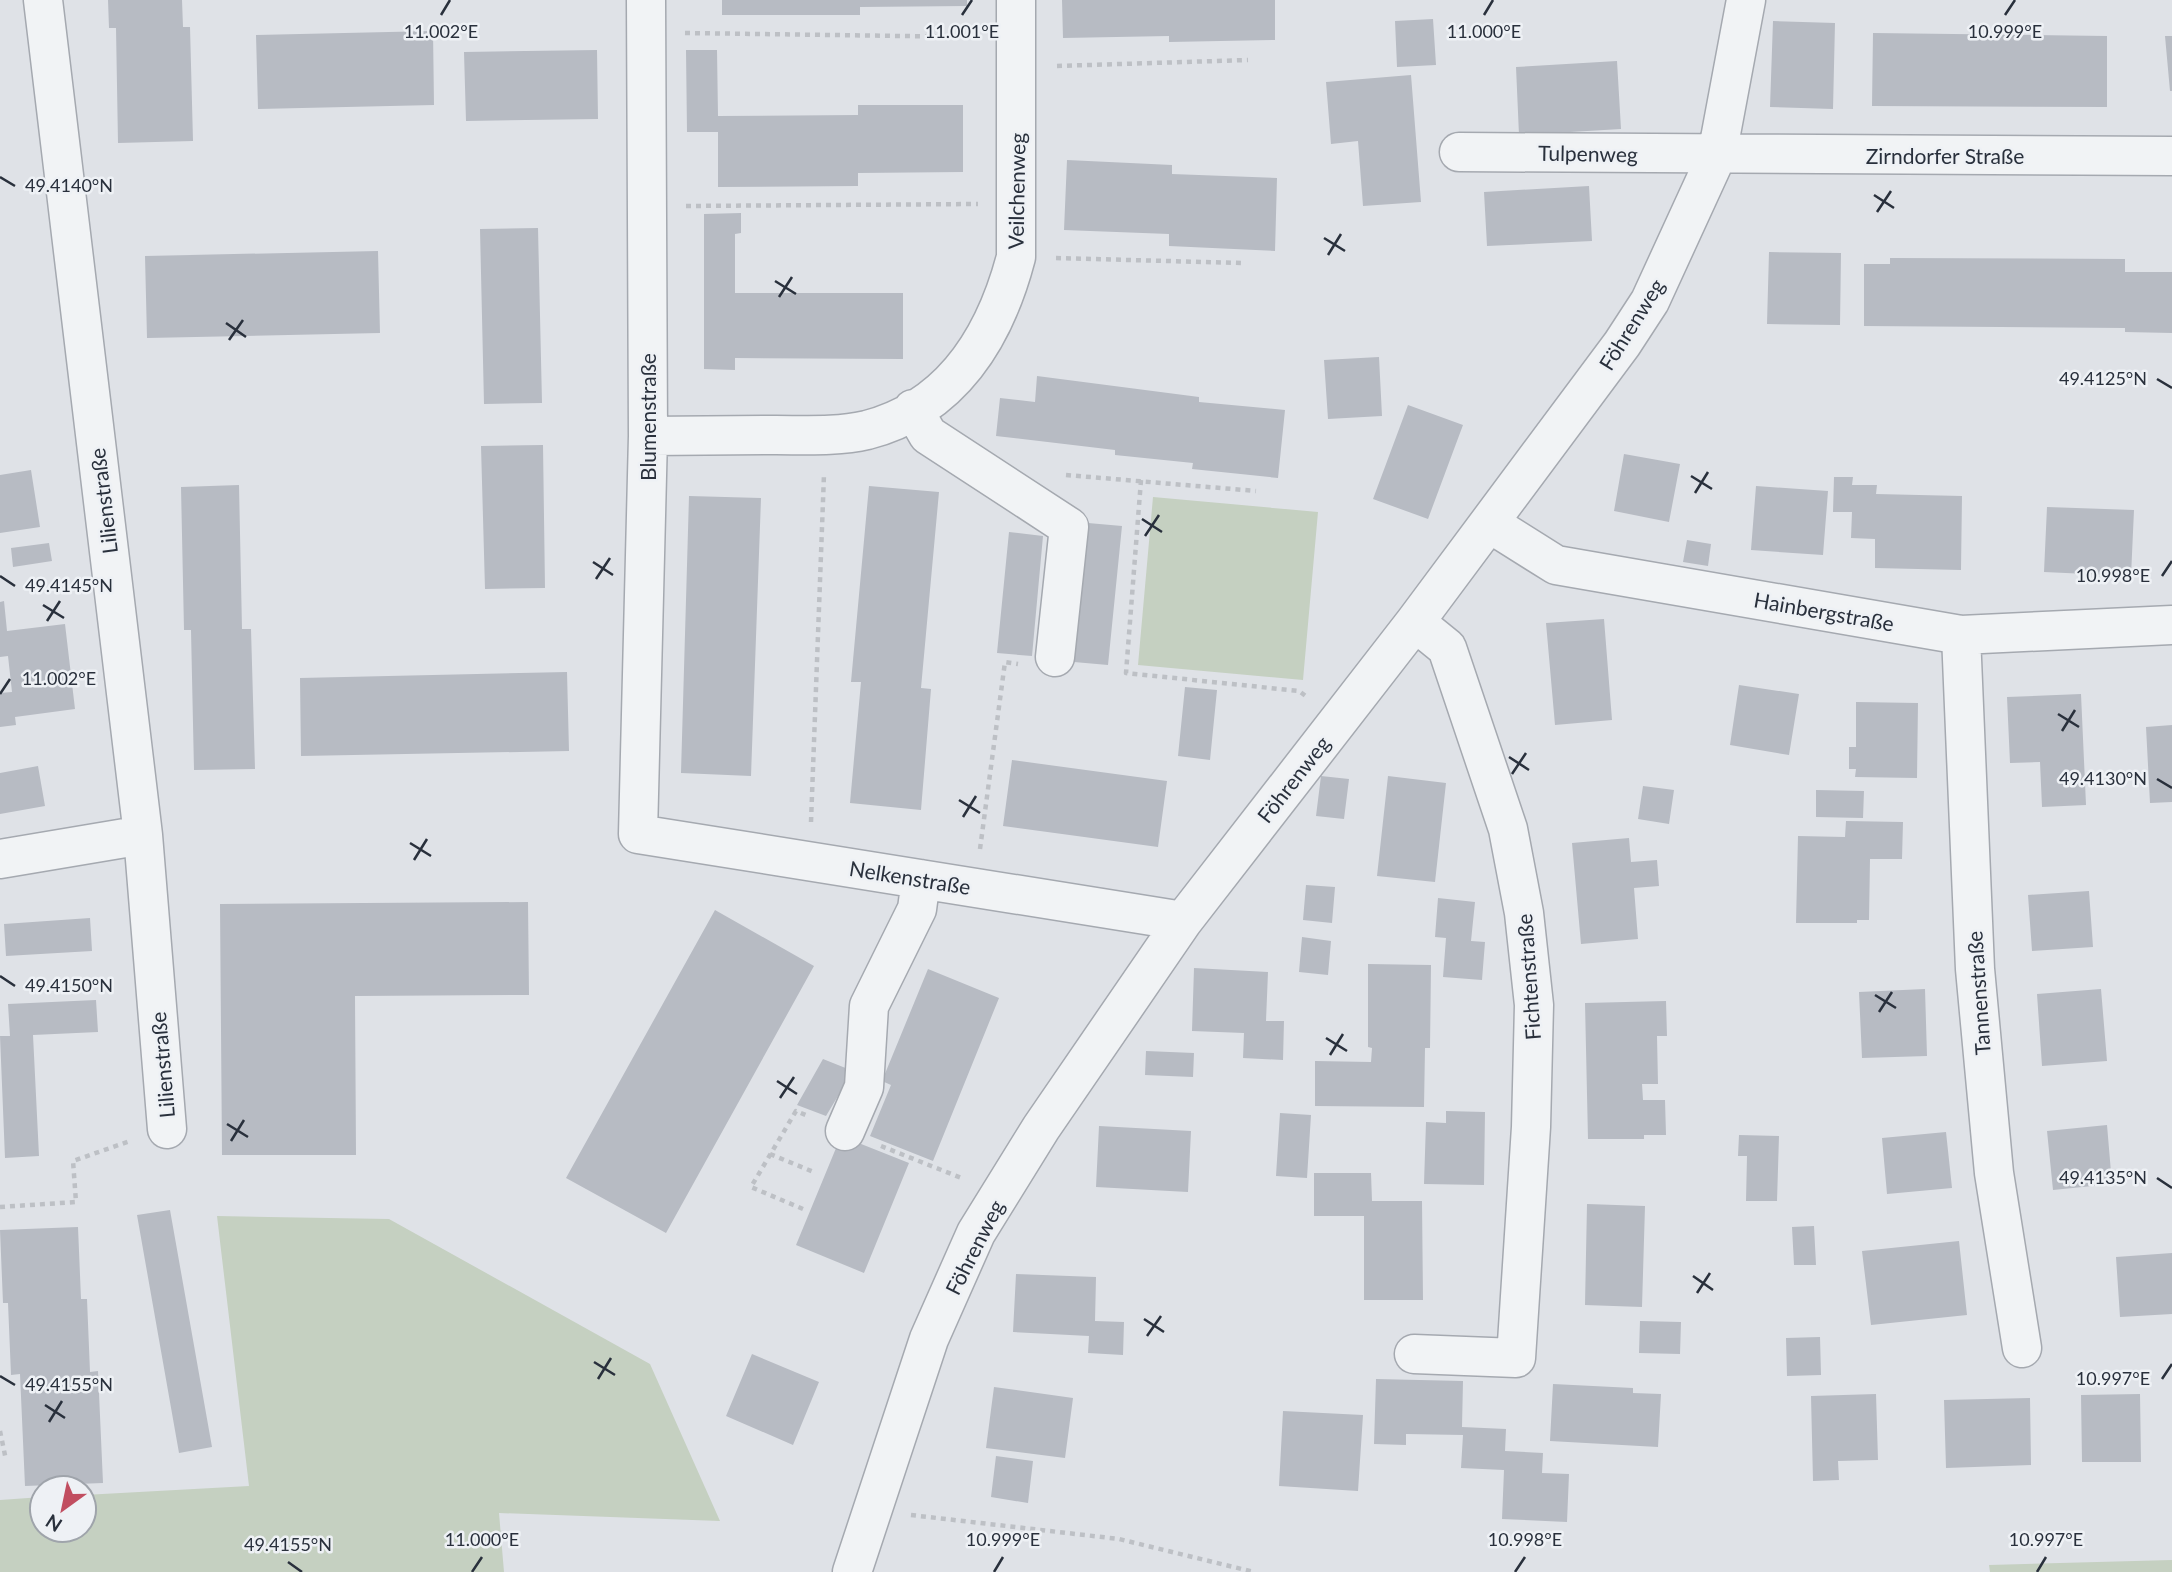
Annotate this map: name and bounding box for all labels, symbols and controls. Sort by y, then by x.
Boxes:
text: 11.002°E [404,20,478,42]
text: 11.001°E [925,20,999,42]
text: 11.000°E [1447,20,1521,42]
text: 10.999°E [1968,20,2042,42]
street label: Veilchenweg [1002,132,1030,250]
street label: Tulpenweg [1538,140,1638,166]
street label: Zirndorfer Straße [1866,143,2024,168]
text: 49.4140°N [25,174,113,196]
street label: Föhrenweg [1593,274,1669,374]
street label: Blumenstraße [635,353,660,481]
text: 49.4125°N [2059,367,2147,389]
street label: Lilienstraße [84,447,122,555]
text: 10.998°E [2076,564,2150,586]
text: 49.4145°N [25,574,113,596]
street label: Hainbergstraße [1752,586,1896,636]
text: 11.002°E [22,667,96,689]
street label: Föhrenweg [1251,731,1335,827]
text: 49.4130°N [2059,767,2147,789]
street label: Nelkenstraße [848,855,972,899]
street label: Fichtenstraße [1511,913,1545,1041]
street label: Tannenstraße [1961,930,1995,1056]
text: 49.4150°N [25,974,113,996]
street label: Lilienstraße [145,1011,179,1119]
text: 49.4135°N [2059,1166,2147,1188]
street label: Föhrenweg [939,1195,1009,1299]
text: 10.997°E [2076,1367,2150,1389]
text: 49.4155°N [25,1373,113,1395]
north arrow [28,1474,98,1544]
text: N [41,1510,66,1537]
text: 11.000°E [445,1528,519,1550]
text: 10.999°E [966,1528,1040,1550]
text: 10.998°E [1488,1528,1562,1550]
text: 10.997°E [2009,1528,2083,1550]
text: 49.4155°N [244,1533,332,1555]

